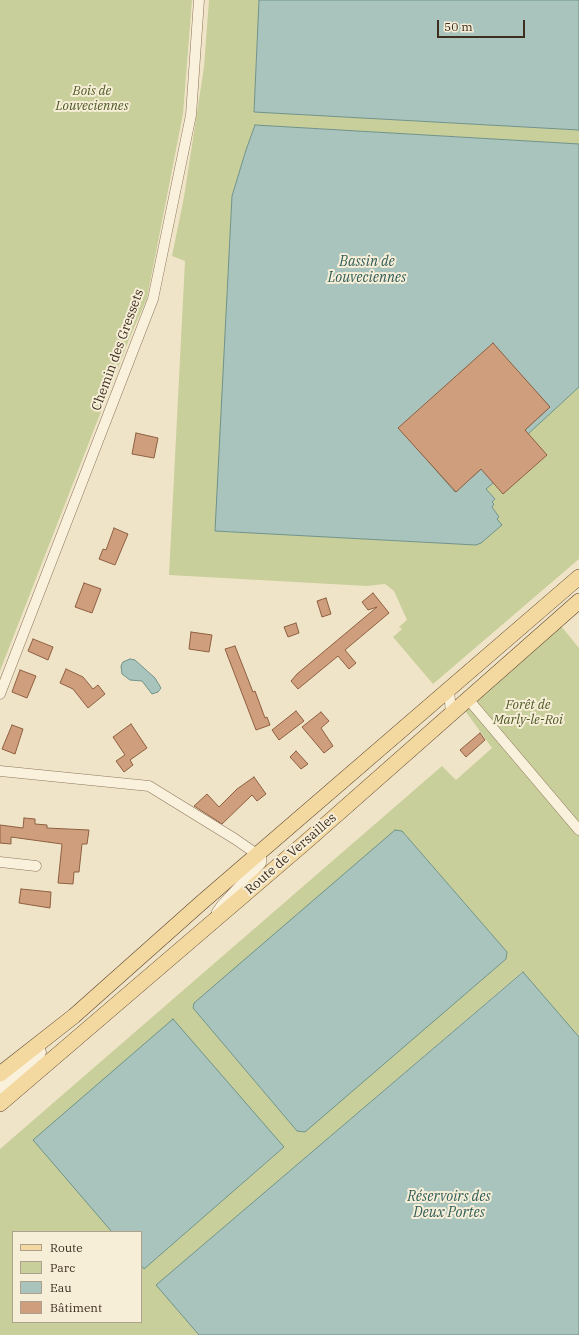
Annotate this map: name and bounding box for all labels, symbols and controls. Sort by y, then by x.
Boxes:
scale bar [439,12,527,38]
text: 50 m [444,19,473,34]
park label: Bois de Louveciennes [56,83,128,114]
water label: Bassin de Louveciennes [328,254,406,286]
street label: Chemin des Gressets [89,287,147,413]
park label: Forêt de Marly-le-Roi [493,697,563,728]
street label: Route de Versailles [242,810,340,898]
water label: Réservoirs des Deux Portes [407,1189,491,1222]
legend [12,1231,142,1323]
text: Route [50,1240,83,1255]
text: Parc [50,1260,75,1275]
text: Eau [50,1280,72,1295]
text: Bâtiment [50,1300,102,1315]

